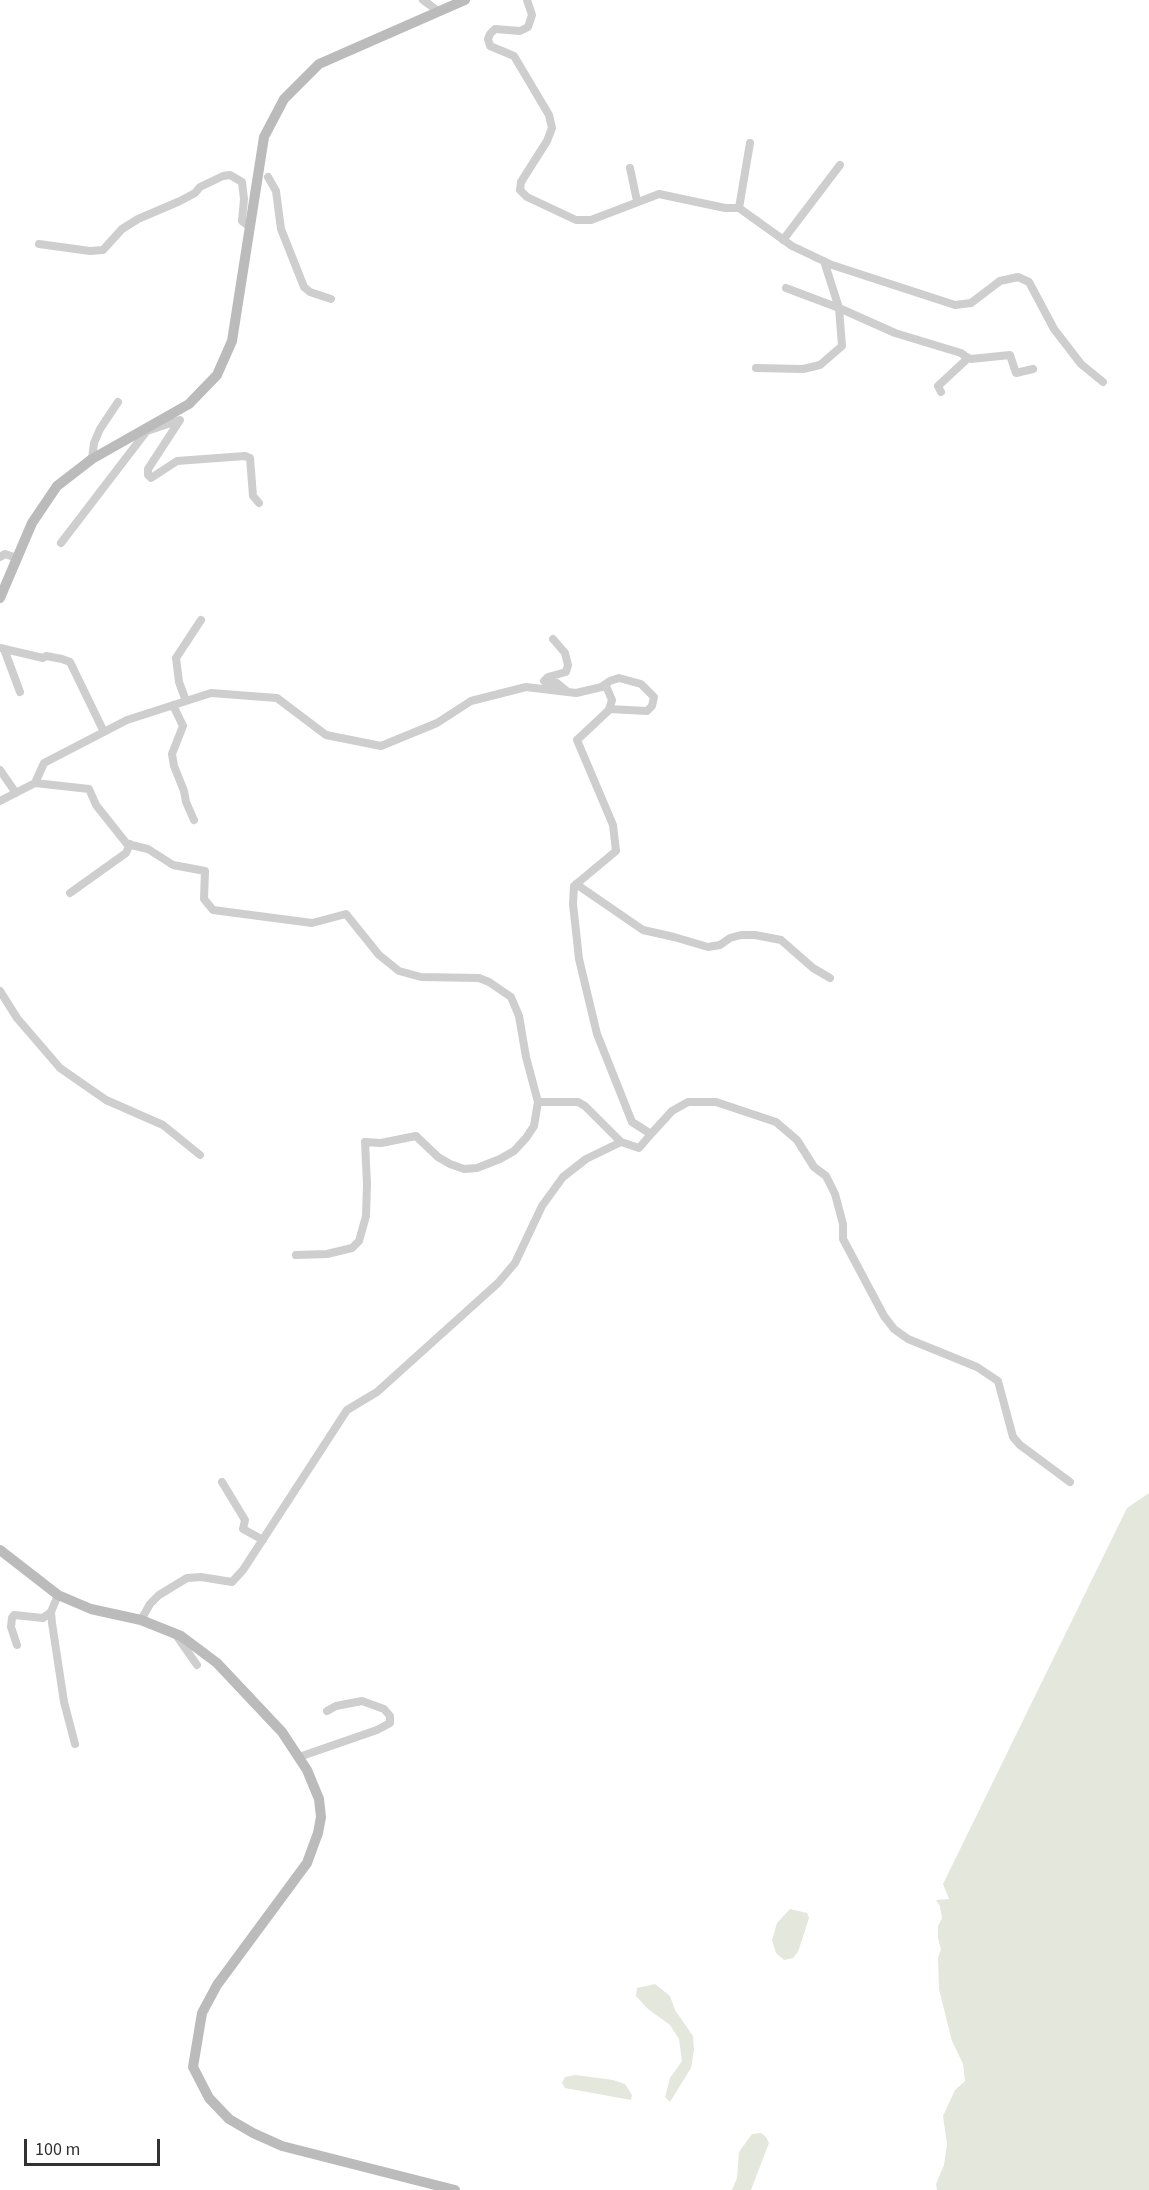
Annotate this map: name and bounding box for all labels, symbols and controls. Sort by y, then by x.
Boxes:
scale bar [27,2127,164,2165]
text: 100 m [35,2137,80,2162]

